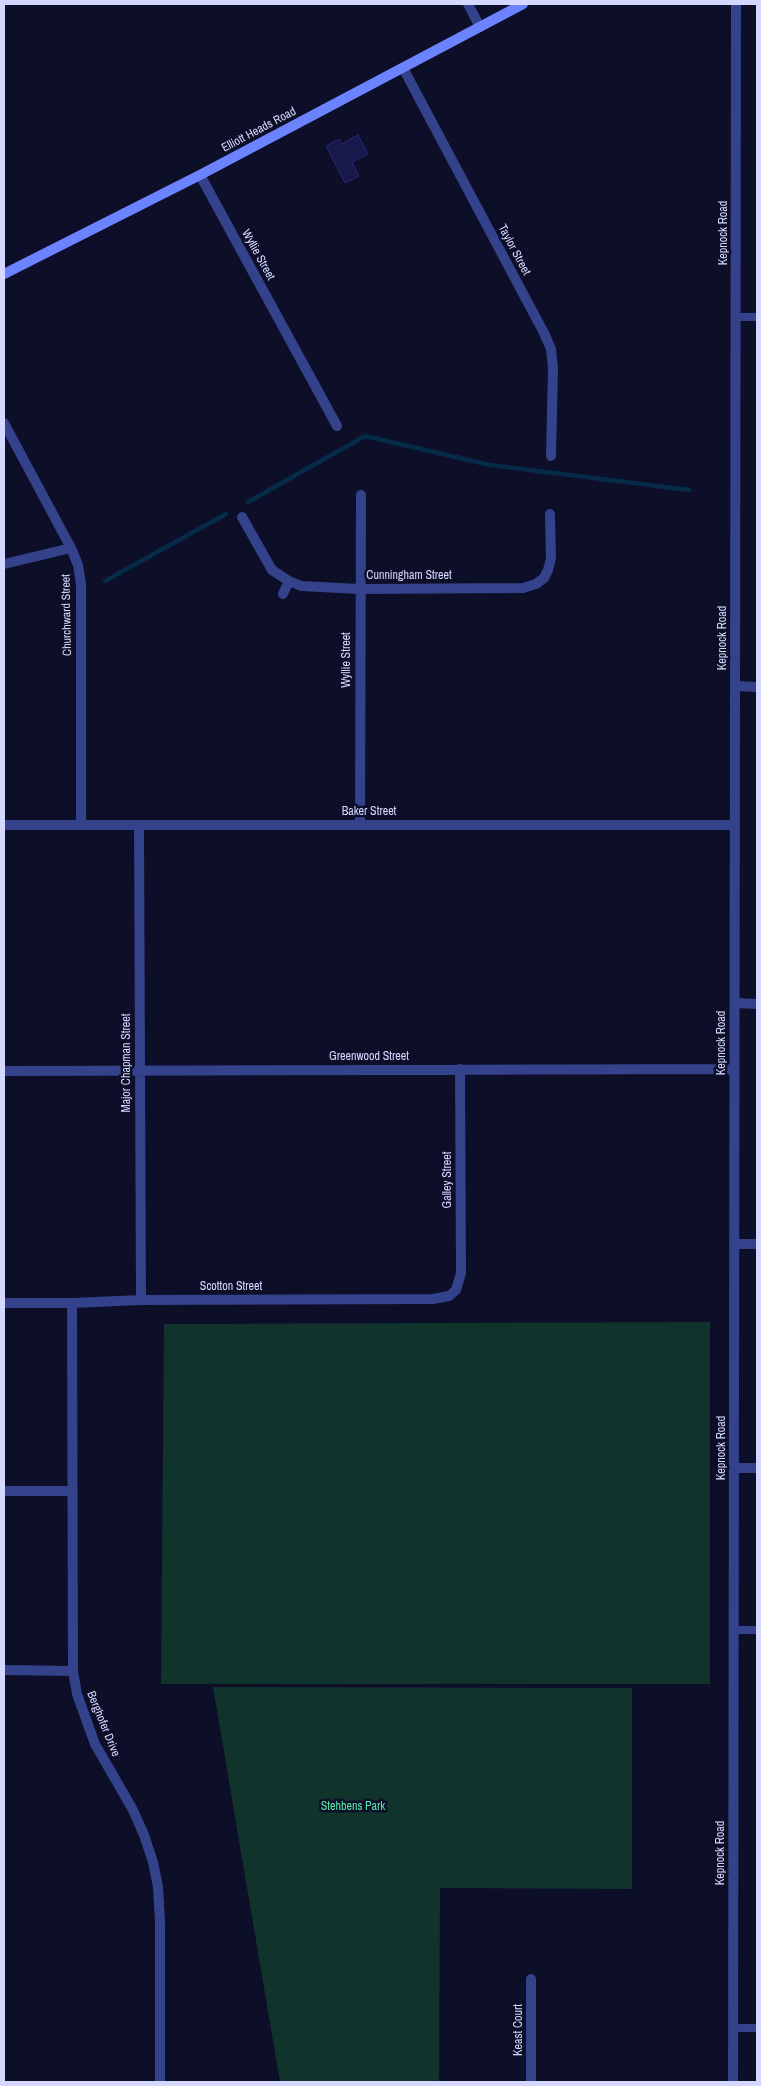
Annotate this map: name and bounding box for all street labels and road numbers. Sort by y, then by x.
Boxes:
street label: Elliott Heads Road [219,104,299,156]
street label: Kepnock Road [717,201,731,265]
street label: Taylor Street [495,222,533,278]
street label: Wyllie Street [238,227,278,283]
street label: Cunningham Street [366,569,452,583]
street label: Churchward Street [59,574,75,656]
street label: Kepnock Road [716,606,730,670]
street label: Wyllie Street [340,632,354,688]
street label: Baker Street [342,805,396,819]
street label: Kepnock Road [715,1011,729,1075]
street label: Major Chapman Street [120,1014,134,1112]
street label: Greenwood Street [329,1050,409,1064]
street label: Galley Street [441,1152,455,1208]
street label: Scotton Street [200,1280,262,1294]
street label: Kepnock Road [715,1416,729,1480]
street label: Berghofer Drive [83,1689,123,1759]
street label: Kepnock Road [714,1821,728,1885]
street label: Keast Court [512,2004,526,2056]

